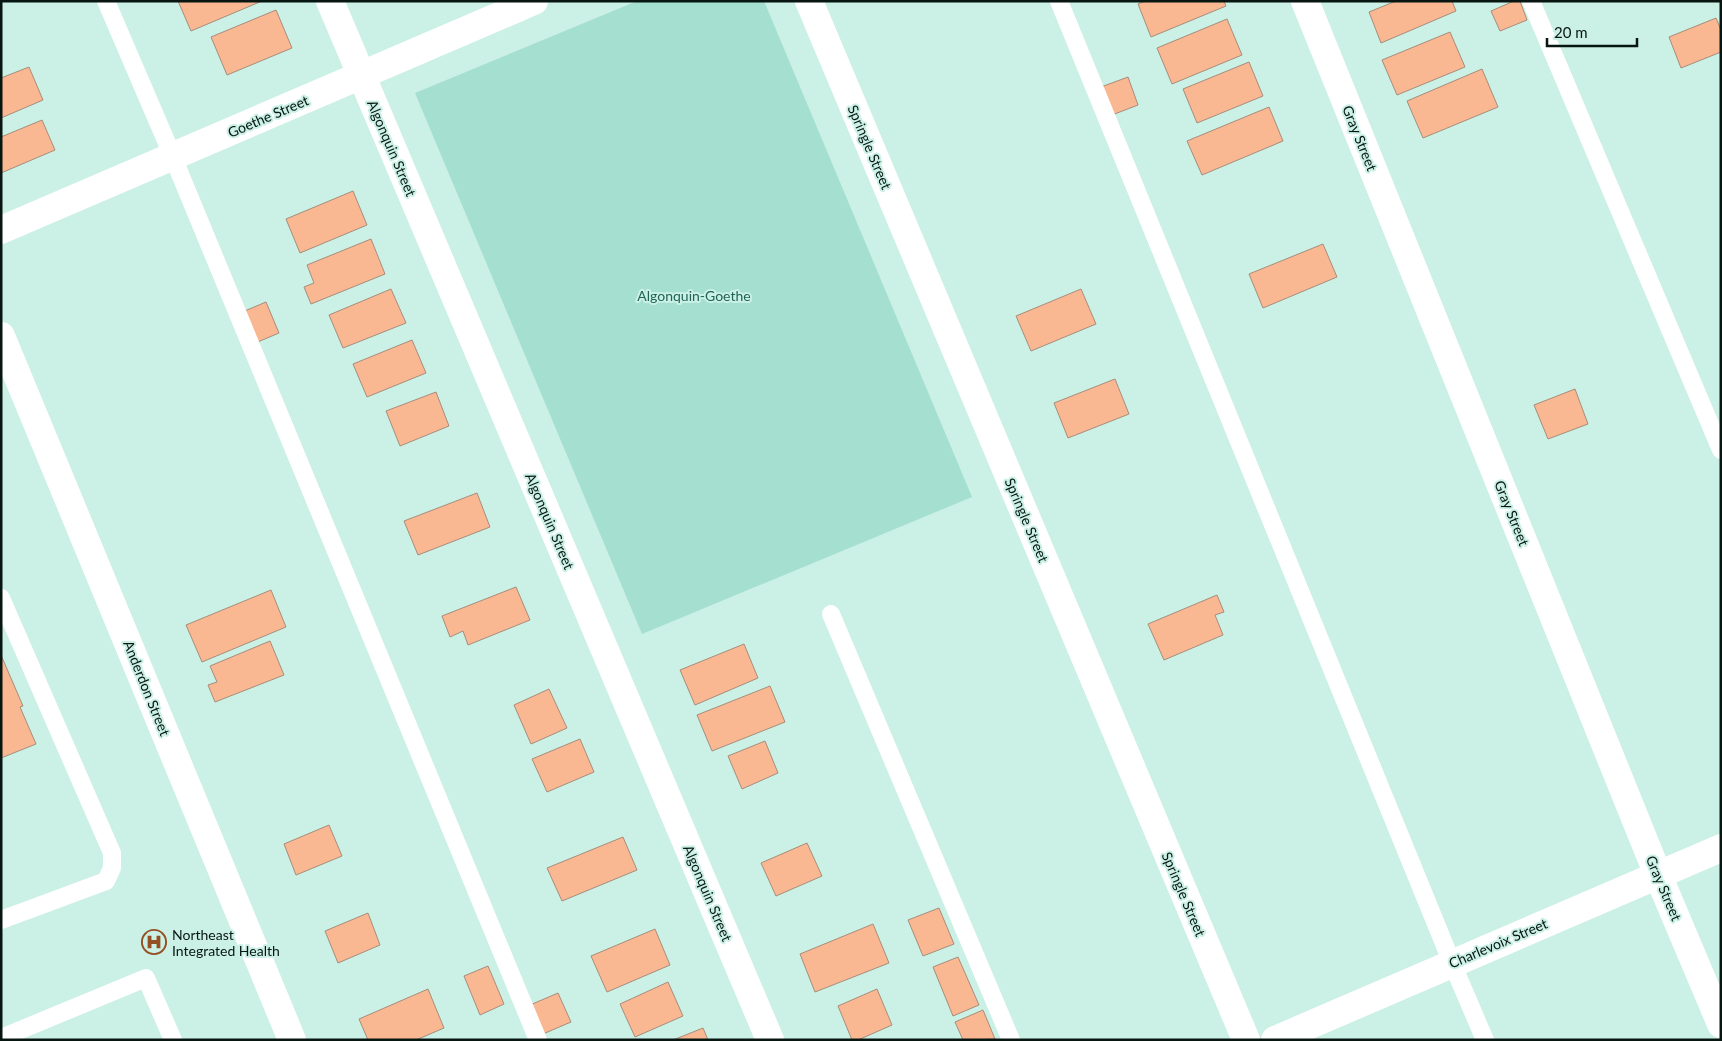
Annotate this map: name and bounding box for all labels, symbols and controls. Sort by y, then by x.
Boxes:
scale bar [1547,15,1637,47]
text: 20 m [1554,23,1588,41]
street label: Goethe Street [225,91,311,141]
street label: Algonquin Street [364,97,420,199]
street label: Springle Street [845,102,895,192]
street label: Gray Street [1339,103,1381,173]
park label: Algonquin-Goethe [637,287,751,304]
street label: Algonquin Street [522,470,578,572]
street label: Springle Street [1002,475,1052,565]
street label: Gray Street [1491,478,1533,548]
street label: Anderdon Street [120,638,174,738]
street label: Algonquin Street [680,842,736,944]
street label: Springle Street [1159,849,1209,939]
street label: Gray Street [1643,853,1685,923]
street label: Charlevoix Street [1446,915,1550,971]
place label: Northeast Integrated Health [172,926,280,959]
hospital icon: Northeast Integrated Health [141,929,167,955]

